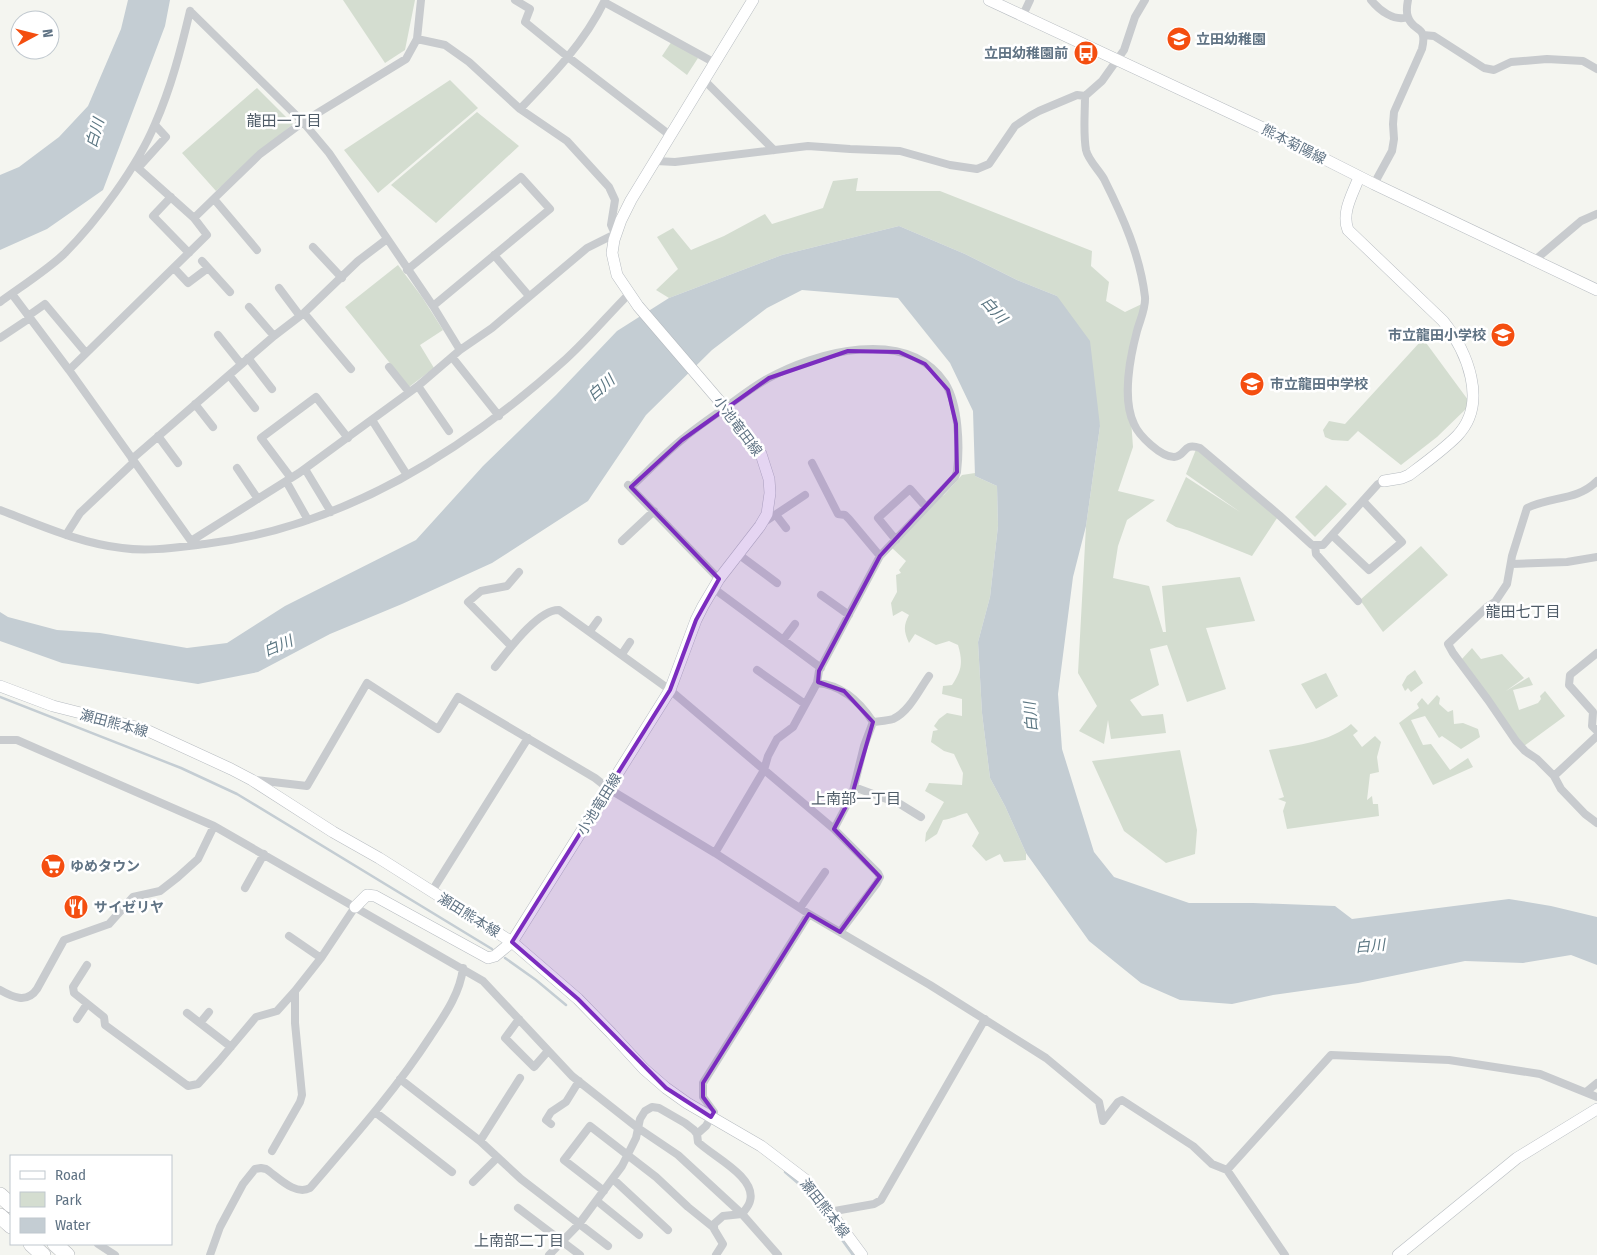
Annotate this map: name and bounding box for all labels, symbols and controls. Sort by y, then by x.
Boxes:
north arrow [10,10,60,60]
school or university icon: 立田幼稚園 [1166,26,1192,52]
text: N [38,28,56,39]
place label: 立田幼稚園 [1196,31,1266,48]
bus stop icon: 立田幼稚園前 [1073,40,1099,66]
place label: 立田幼稚園前 [984,45,1068,62]
district label: 龍田一丁目 [246,112,322,130]
water label: 白川 [82,114,108,150]
street label: 熊本菊陽線 [1259,121,1329,168]
water label: 白川 [977,293,1012,329]
school or university icon: 市立龍田小学校 [1490,322,1516,348]
place label: 市立龍田小学校 [1388,327,1486,344]
water label: 白川 [584,370,620,405]
school or university icon: 市立龍田中学校 [1239,371,1265,397]
place label: 市立龍田中学校 [1270,376,1368,393]
street label: 小池竜田線 [710,393,765,459]
district label: 龍田七丁目 [1485,603,1561,621]
water label: 白川 [261,631,297,660]
water label: 白川 [1021,699,1041,733]
street label: 瀬田熊本線 [78,706,150,741]
street label: 小池竜田線 [574,770,625,838]
district label: 上南部一丁目 [811,790,901,808]
supermarket icon: ゆめタウン [40,853,66,879]
place label: ゆめタウン [70,858,140,875]
street label: 瀬田熊本線 [435,890,503,941]
restaurant icon: サイゼリヤ [63,894,89,920]
place label: サイゼリヤ [94,899,164,916]
water label: 白川 [1354,936,1388,956]
legend [10,1155,172,1245]
text: Road [55,1166,86,1184]
street label: 瀬田熊本線 [796,1175,853,1241]
text: Park [55,1191,82,1209]
text: Water [55,1216,91,1234]
district label: 上南部二丁目 [474,1232,564,1250]

